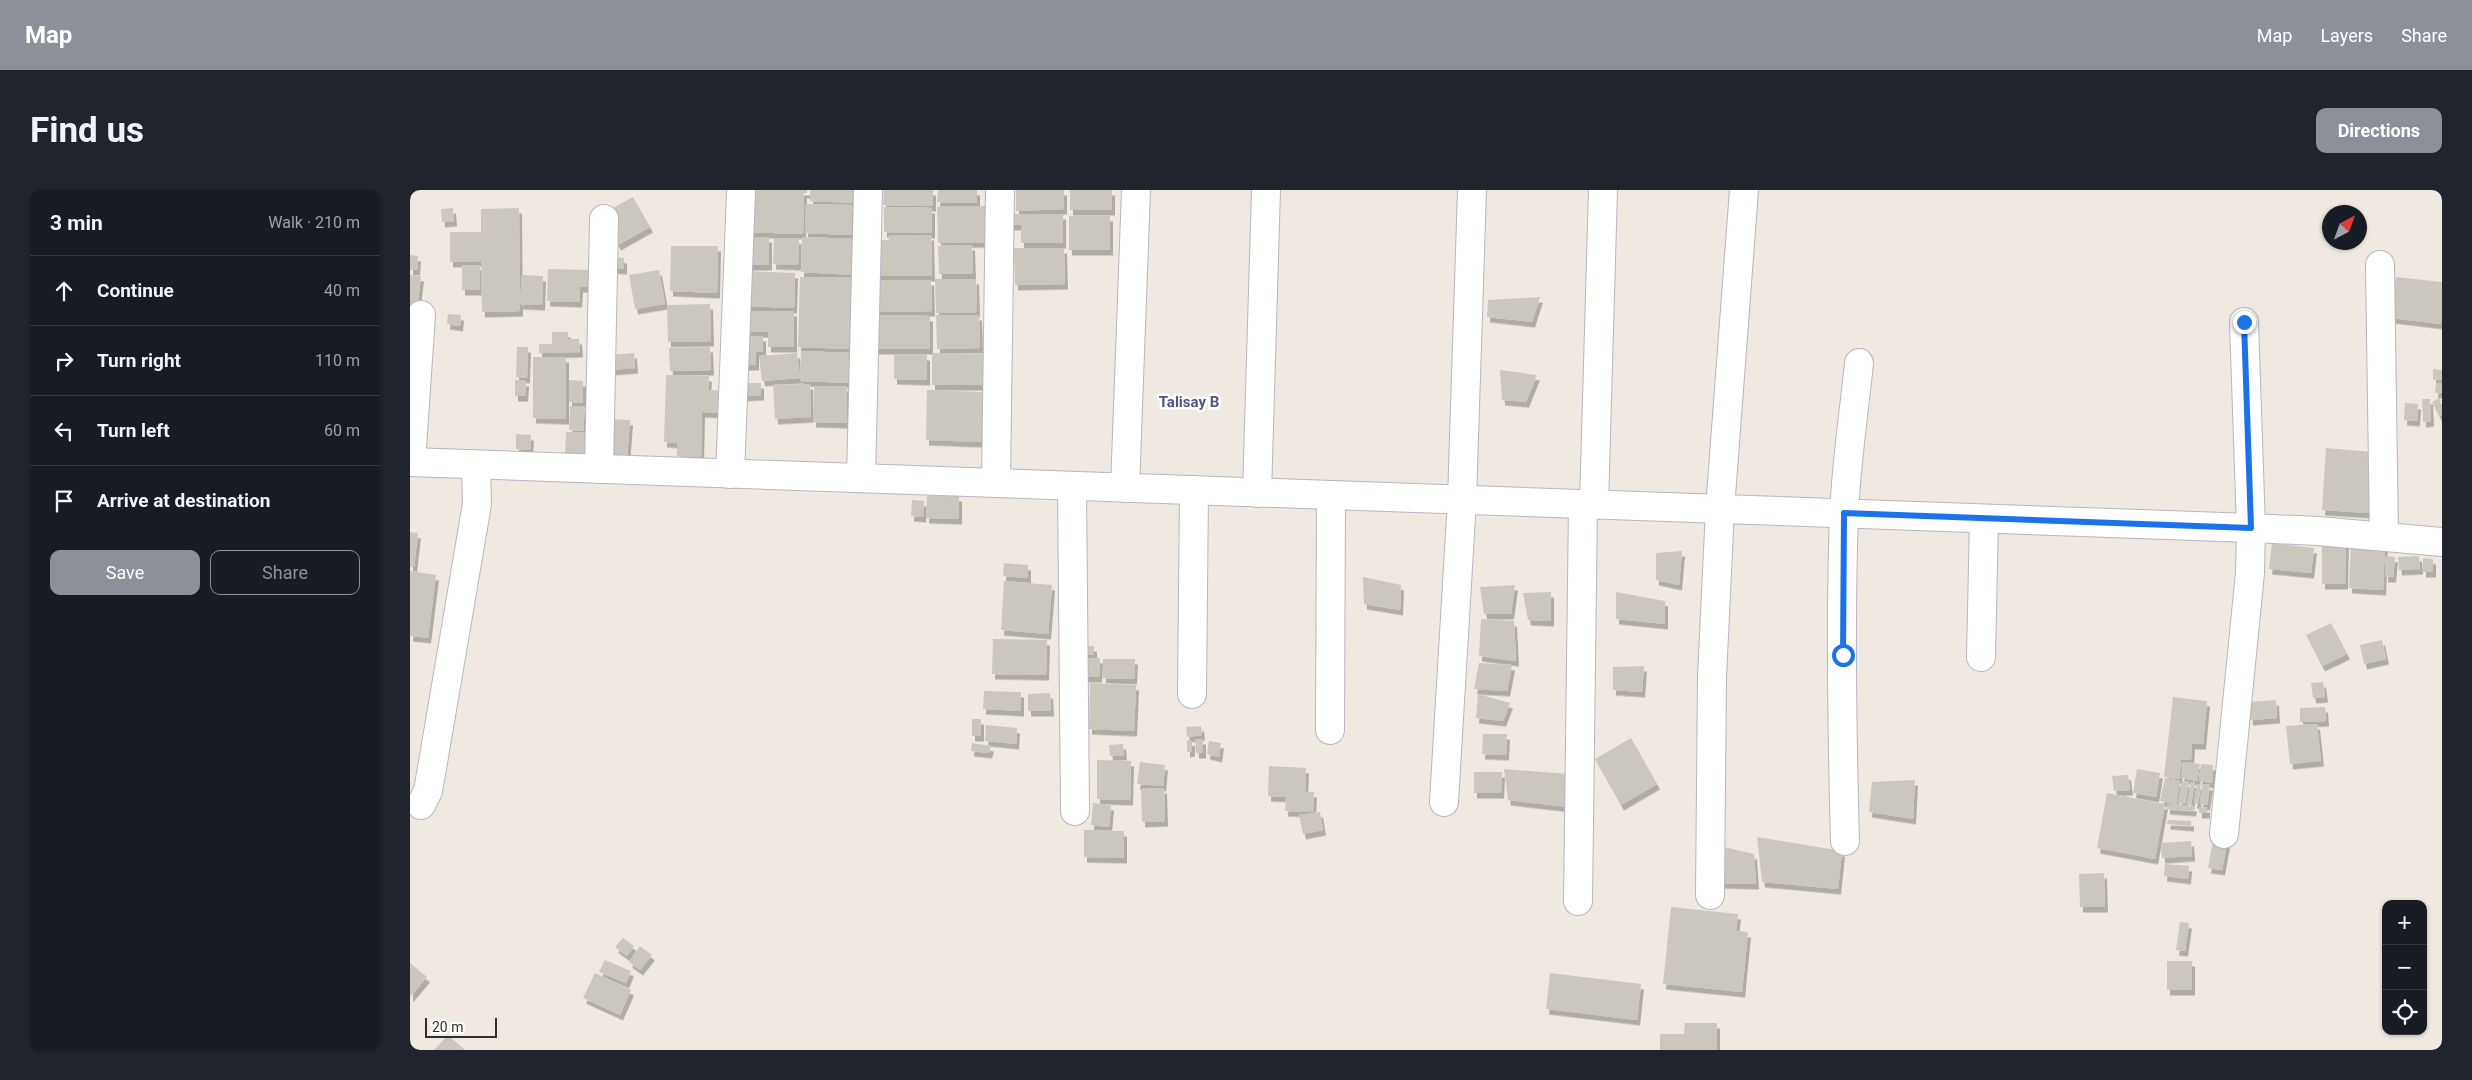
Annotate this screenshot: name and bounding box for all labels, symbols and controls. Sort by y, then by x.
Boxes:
text: Map [25,21,72,49]
text: Map [2257,25,2292,46]
text: Layers [2320,25,2373,46]
text: Share [2401,25,2447,46]
button: Directions [2316,108,2442,153]
text: Find us [30,110,144,151]
north arrow [2322,205,2367,250]
text: 3 min [50,211,103,235]
text: Walk · 210 m [268,213,360,232]
icon: ahead [50,277,78,305]
text: Continue [97,279,174,302]
text: 40 m [324,281,360,300]
route end [2233,311,2256,334]
icon: right [50,347,78,375]
text: Turn right [97,349,181,372]
text: 110 m [315,351,360,370]
district label: Talisay B [1159,393,1219,411]
icon: left [50,417,78,445]
text: Turn left [97,419,170,442]
text: 60 m [324,421,360,440]
icon: arrive [50,487,78,515]
text: Arrive at destination [97,489,270,512]
button: Save [50,550,200,595]
button: Share [210,550,360,595]
route start [1832,644,1855,667]
map controls [2382,900,2427,1035]
button: + [2382,900,2427,945]
button: − [2382,945,2427,990]
button: locate [2382,990,2427,1035]
scale bar [425,1015,498,1038]
text: 20 m [432,1019,464,1035]

